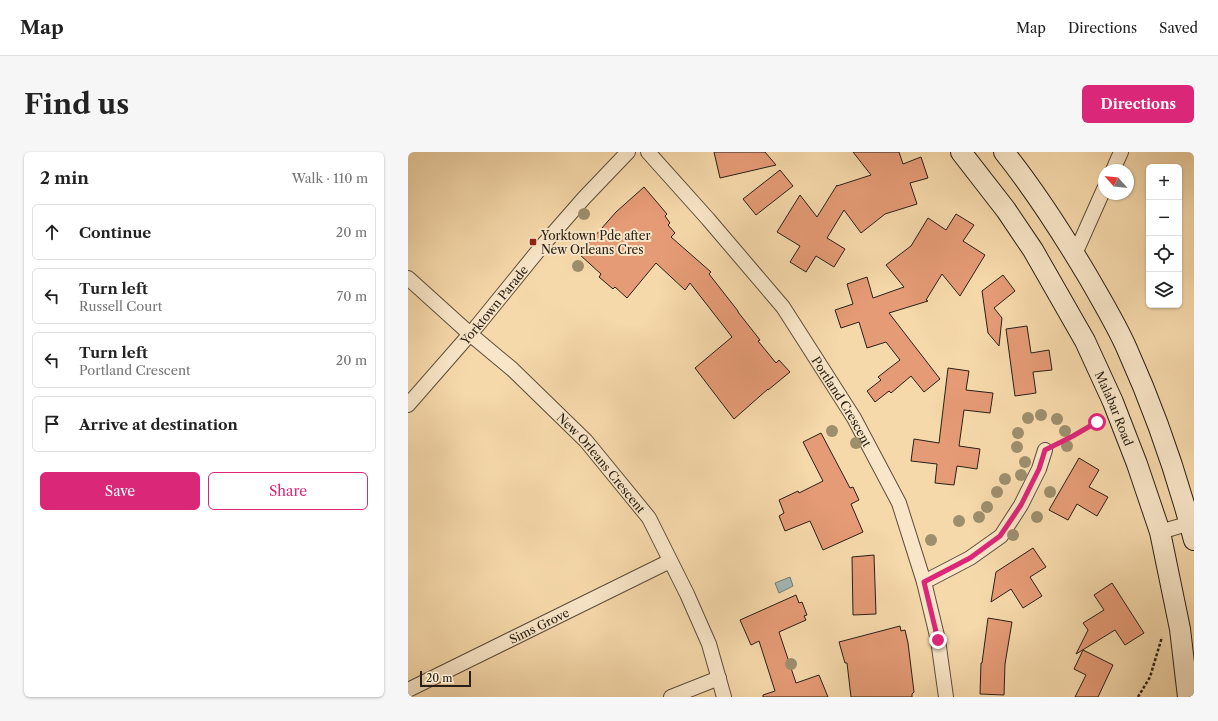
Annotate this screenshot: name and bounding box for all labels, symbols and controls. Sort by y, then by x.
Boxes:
text: Map [20,16,64,39]
text: Map [1016,19,1046,37]
text: Directions [1068,19,1137,37]
text: Saved [1159,19,1198,37]
button: Directions [1082,85,1194,123]
text: Find us [24,87,129,121]
north arrow [1098,164,1134,200]
map controls [1146,164,1182,308]
button: + [1146,164,1182,200]
text: 2 min [40,168,89,188]
text: Walk · 110 m [292,170,368,186]
button: − [1146,200,1182,236]
icon: ahead [41,221,63,243]
text: Continue [79,223,151,242]
text: 20 m [336,224,367,240]
place label: Yorktown Pde after New Orleans Cres [540,228,651,257]
button: locate [1146,236,1182,272]
marker: Yorktown Pde after New Orleans Cres [528,237,538,247]
street label: Yorktown Parade [456,262,531,348]
button: layers [1146,272,1182,308]
text: Turn left [79,279,148,298]
icon: left [41,285,63,307]
text: 70 m [337,288,367,304]
text: Russell Court [79,298,162,314]
text: Turn left [79,343,148,362]
icon: left [41,349,63,371]
text: 20 m [336,352,367,368]
street label: Portland Crescent [809,353,876,450]
text: Portland Crescent [79,362,191,378]
street label: Malabar Road [1092,369,1137,448]
street label: New Orleans Crescent [554,410,649,516]
icon: arrive [41,413,63,435]
route start [1088,413,1106,431]
text: Arrive at destination [79,415,238,434]
button: Save [40,472,200,510]
button: Share [208,472,368,510]
street label: Sims Grove [507,604,572,647]
route end [929,631,947,649]
scale bar [420,669,471,688]
text: 20 m [426,671,452,685]

